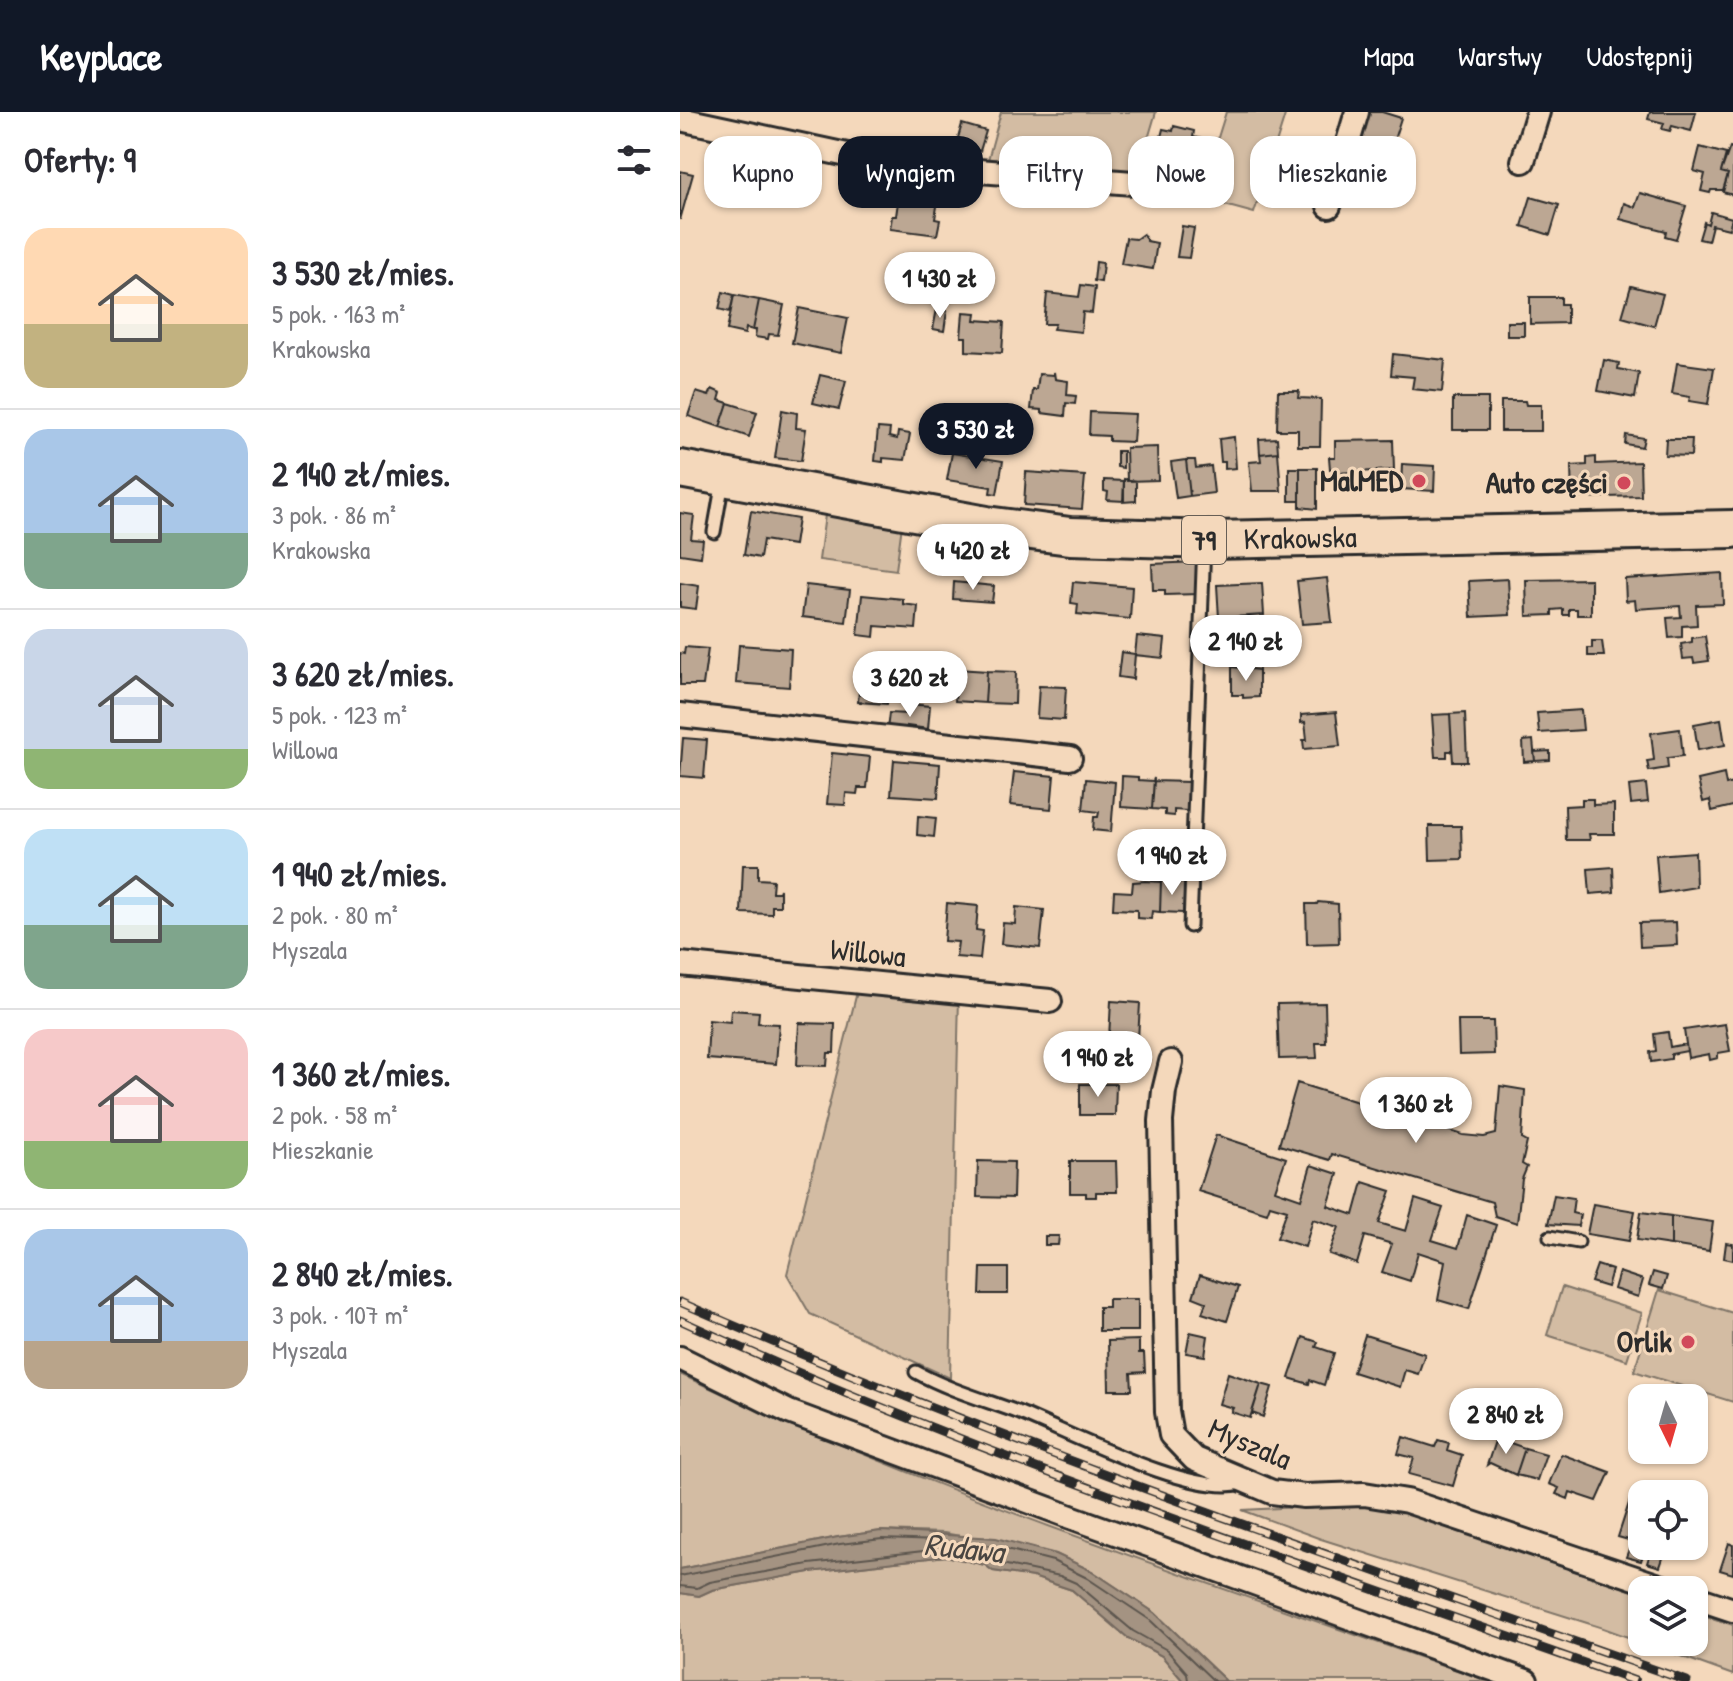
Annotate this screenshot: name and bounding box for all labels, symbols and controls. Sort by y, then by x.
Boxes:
text: Keyplace [40,30,162,82]
text: Mapa [1364,37,1414,75]
text: Warstwy [1458,37,1542,75]
text: Udostępnij [1586,37,1693,75]
chip: Kupno [704,136,822,208]
chip: Wynajem [838,136,983,208]
chip: Filtry [999,136,1112,208]
chip: Nowe [1128,136,1234,208]
chip: Mieszkanie [1250,136,1416,208]
text: Oferty: 9 [24,137,136,183]
icon: filters [612,138,656,182]
text: 3 530 zł/mies. [272,250,454,296]
pin: 1 430 zł [857,252,1023,320]
icon: home [88,260,184,356]
text: 1 430 zł [902,260,978,295]
text: 5 pok. · 163 m² [272,296,405,331]
text: Krakowska [272,331,370,366]
pin: 3 530 zł [893,403,1059,471]
text: 3 530 zł [937,411,1015,446]
text: 2 140 zł/mies. [272,451,450,497]
place label: MalMED [1320,460,1404,500]
icon: home [88,461,184,557]
place label: Auto części [1486,462,1608,502]
marker: MalMED [1410,472,1428,490]
marker: Auto części [1615,474,1633,492]
text: 3 pok. · 86 m² [272,497,396,532]
road number: 79 [1182,516,1226,564]
street label: Krakowska [1243,516,1357,558]
pin: 4 420 zł [890,524,1056,592]
text: Krakowska [272,532,370,567]
text: 4 420 zł [935,532,1011,567]
pin: 2 140 zł [1163,615,1329,683]
text: 2 140 zł [1208,623,1284,658]
text: 3 620 zł/mies. [272,651,454,697]
pin: 3 620 zł [827,651,993,719]
text: 3 620 zł [871,659,949,694]
icon: home [88,661,184,757]
text: 5 pok. · 123 m² [272,697,407,732]
text: Willowa [272,732,338,767]
pin: 1 940 zł [1089,829,1255,897]
text: 1 940 zł [1135,837,1209,872]
text: 1 940 zł/mies. [272,851,447,897]
icon: home [88,861,184,957]
text: 2 pok. · 80 m² [272,897,398,932]
street label: Willowa [828,928,908,976]
text: Myszala [272,932,347,967]
pin: 1 940 zł [1015,1031,1181,1099]
text: 1 940 zł [1061,1039,1135,1074]
text: 1 360 zł/mies. [272,1051,451,1097]
icon: home [88,1061,184,1157]
pin: 1 360 zł [1333,1077,1499,1145]
text: 1 360 zł [1378,1085,1454,1120]
text: 2 pok. · 58 m² [272,1097,397,1132]
text: Mieszkanie [272,1132,374,1167]
text: 2 840 zł/mies. [272,1251,453,1297]
icon: home [88,1261,184,1357]
text: 3 pok. · 107 m² [272,1297,408,1332]
place label: Orlik [1617,1321,1673,1361]
text: Myszala [272,1332,347,1367]
marker: Orlik [1679,1333,1697,1351]
north arrow [1628,1384,1708,1464]
map controls [1628,1384,1708,1656]
pin: 2 840 zł [1423,1388,1589,1456]
text: 2 840 zł [1467,1396,1545,1431]
street label: Myszala [1203,1408,1298,1478]
button: locate [1628,1480,1708,1560]
water label: Rudawa [922,1522,1009,1573]
button: layers [1628,1576,1708,1656]

